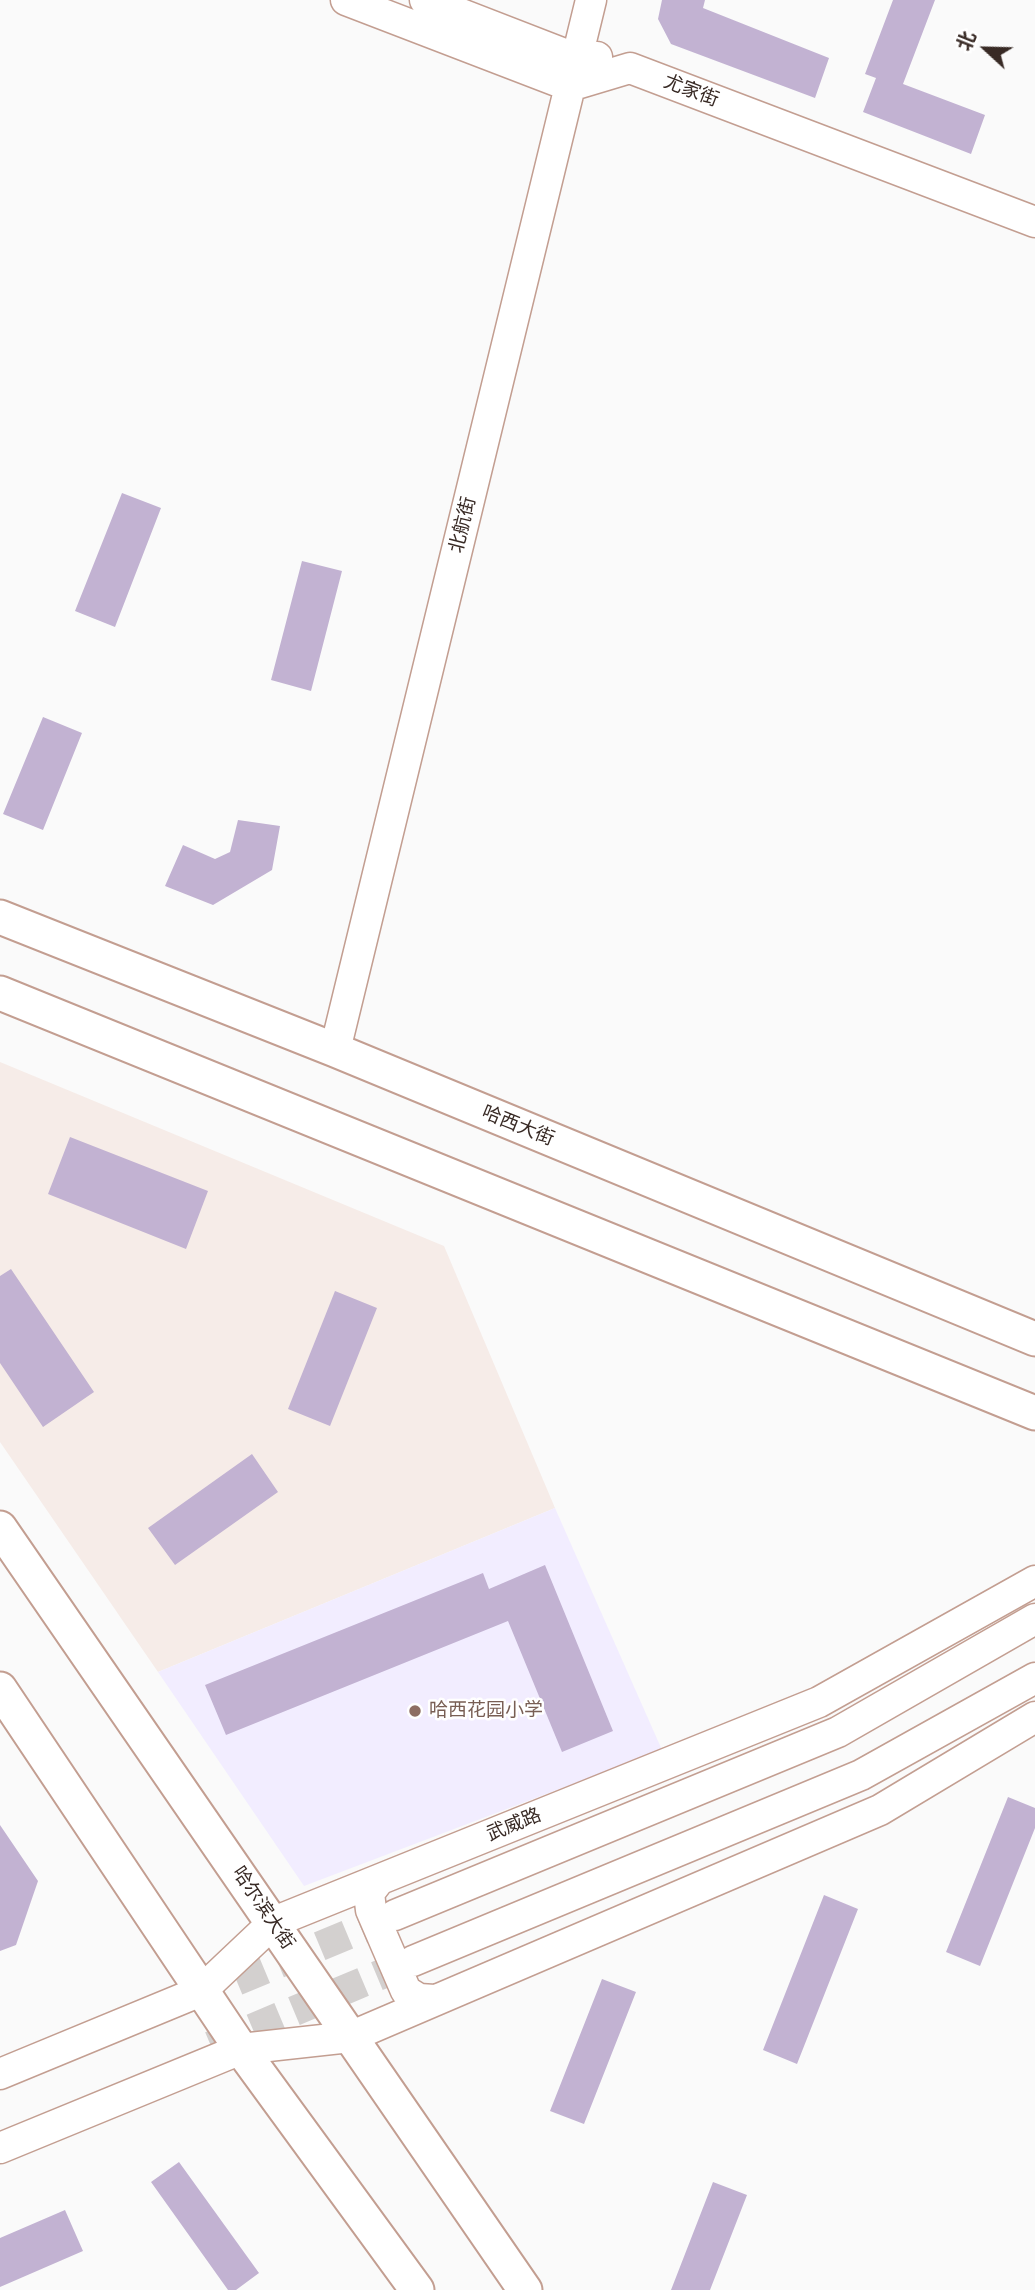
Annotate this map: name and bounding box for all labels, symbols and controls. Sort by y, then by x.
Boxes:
north arrow [951,14,1021,84]
text: 北 [952,28,980,54]
street label: 尤家街 [660,70,722,112]
street label: 北航街 [445,495,481,555]
street label: 哈西大街 [478,1101,558,1151]
place label: 哈西花园小学 [429,1700,543,1722]
marker: 哈西花园小学 [407,1703,423,1719]
street label: 武威路 [483,1804,545,1846]
street label: 哈尔滨大街 [227,1862,299,1954]

